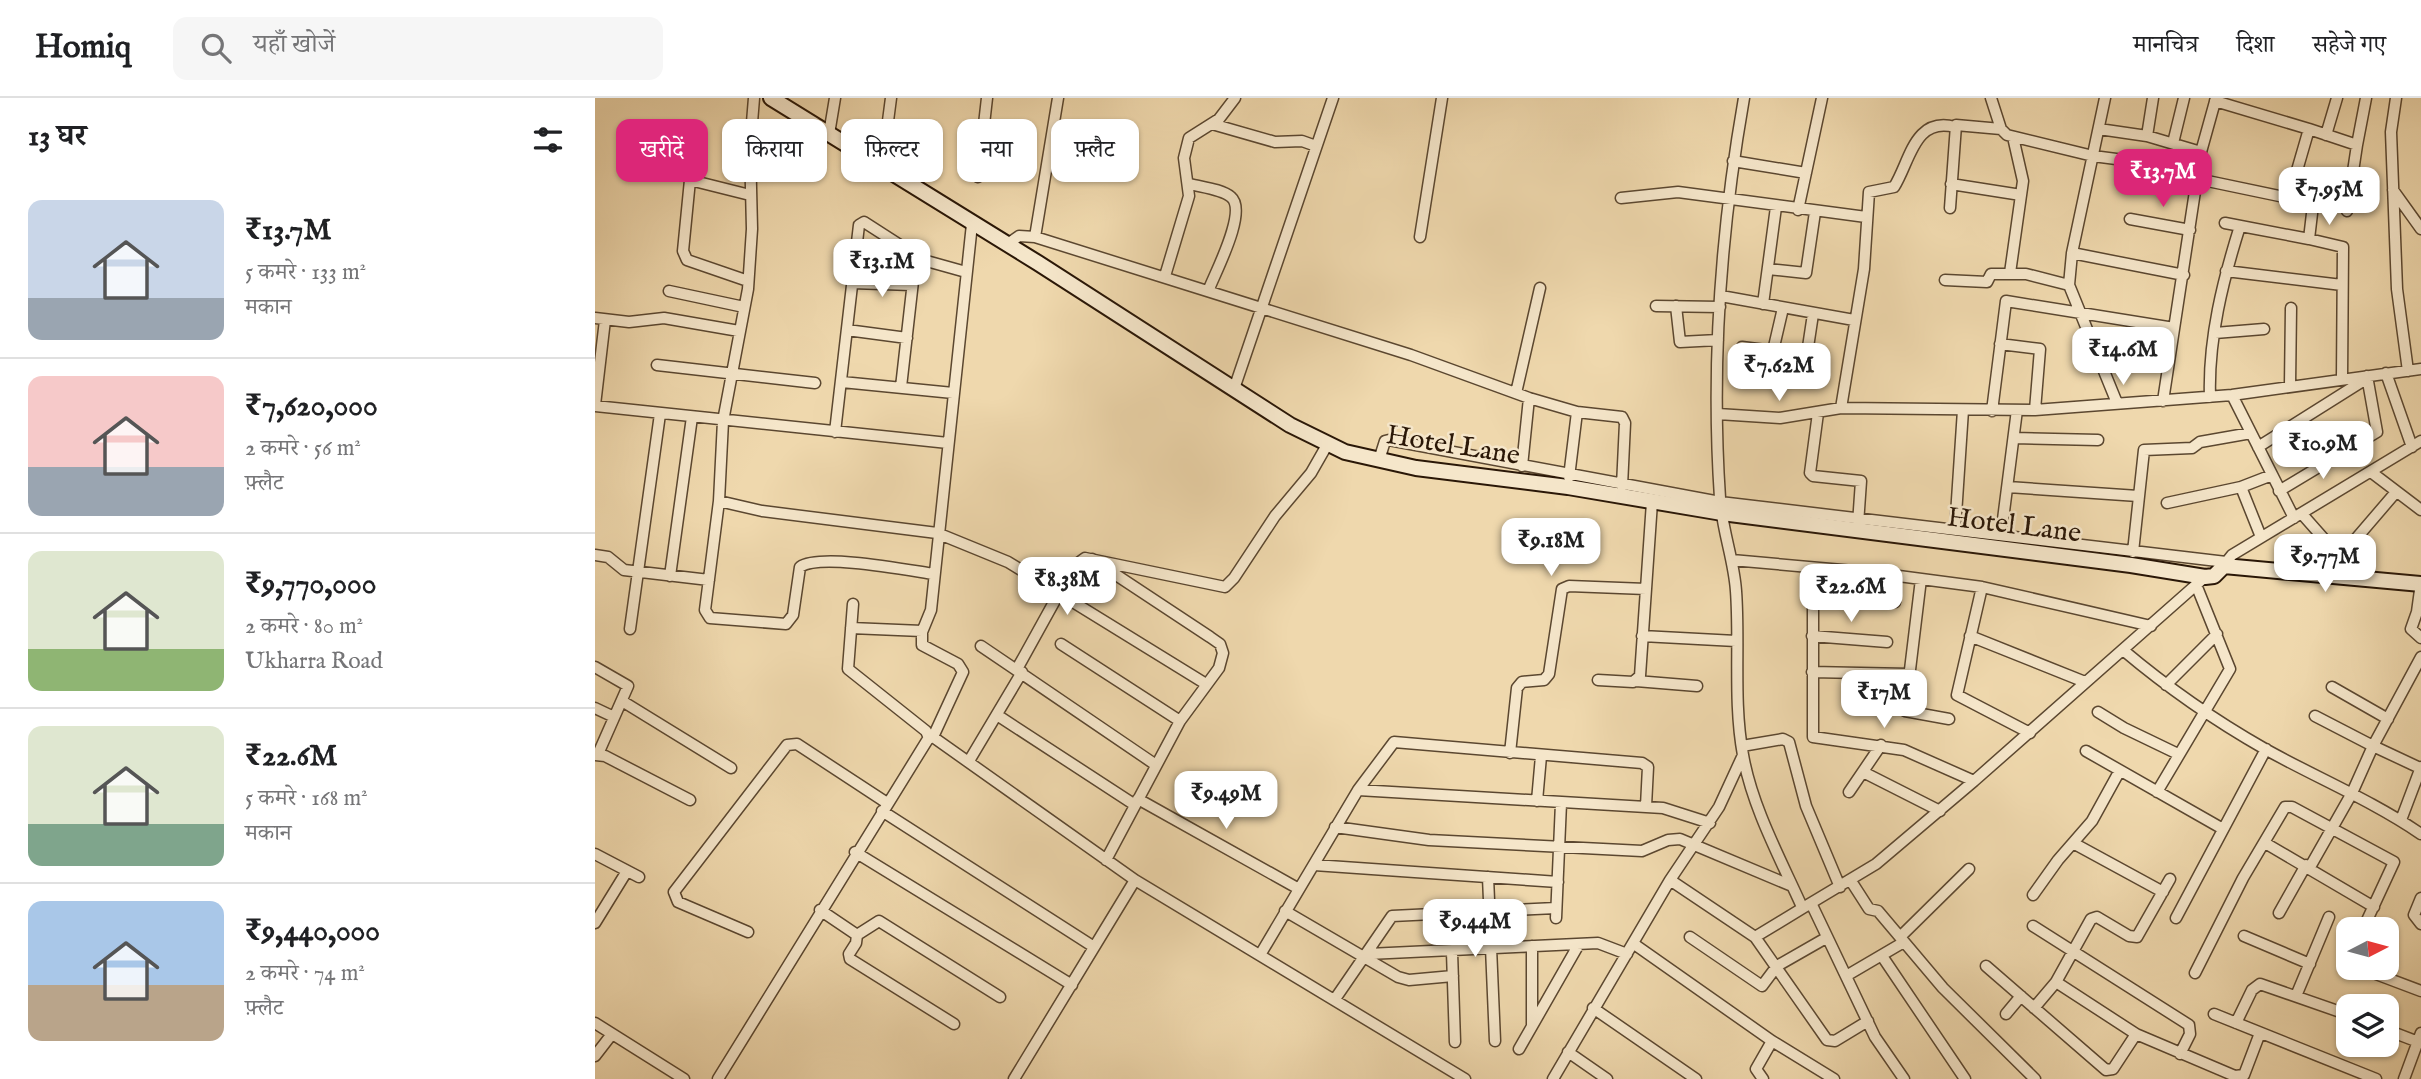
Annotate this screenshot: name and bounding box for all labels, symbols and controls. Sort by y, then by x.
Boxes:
search box [173,17,663,80]
text: Homiq [35,27,131,69]
text: यहाँ खोजें [253,28,335,61]
icon: search [197,29,235,67]
text: मानचित्र [2133,30,2198,61]
text: दिशा [2236,30,2275,61]
text: सहेजे गए [2313,30,2386,61]
text: 13 घर [28,118,87,156]
chip: खरीदें [616,119,708,182]
chip: किराया [722,119,827,182]
chip: फ़िल्टर [841,119,943,182]
chip: नया [957,119,1037,182]
chip: फ़्लैट [1051,119,1139,182]
icon: filters [529,121,567,159]
pin: ₹13.7M [2106,150,2220,209]
text: ₹13.7M [2130,157,2196,186]
pin: ₹7.95M [2272,167,2386,227]
text: ₹7.95M [2295,175,2363,204]
text: ₹13.7M [245,212,331,250]
icon: home [84,228,168,312]
pin: ₹13.1M [825,240,939,299]
text: ₹13.1M [849,247,915,276]
text: 5 कमरे · 133 m² [245,258,366,287]
text: मकान [245,293,292,322]
pin: ₹14.6M [2066,328,2180,387]
text: ₹14.6M [2088,335,2158,364]
pin: ₹7.62M [1722,344,1836,403]
text: ₹7.62M [1744,351,1814,380]
text: ₹7,620,000 [245,388,378,426]
icon: home [84,404,168,488]
street label: Hotel Lane [1384,418,1522,474]
pin: ₹10.9M [2266,422,2380,481]
text: ₹10.9M [2288,429,2358,458]
text: 2 कमरे · 56 m² [245,434,361,463]
text: फ़्लैट [245,469,283,498]
street label: Hotel Lane [1945,500,2083,552]
pin: ₹9.18M [1494,518,1608,578]
text: ₹9.18M [1517,526,1585,555]
pin: ₹9.77M [2268,534,2382,594]
text: ₹9.77M [2290,542,2360,571]
pin: ₹8.38M [1010,558,1124,617]
pin: ₹22.6M [1794,564,1908,624]
text: ₹8.38M [1034,565,1100,594]
text: ₹9,770,000 [245,566,376,604]
text: ₹22.6M [1816,572,1886,601]
icon: home [84,579,168,663]
text: 2 कमरे · 80 m² [245,612,363,641]
text: Ukharra Road [245,647,383,676]
pin: ₹17M [1843,670,1925,730]
text: ₹17M [1857,678,1911,707]
text: ₹22.6M [245,738,337,776]
icon: home [84,754,168,838]
pin: ₹9.49M [1169,772,1283,831]
text: ₹9.49M [1190,779,1262,808]
text: 5 कमरे · 168 m² [245,784,368,813]
text: मकान [245,819,292,848]
pin: ₹9.44M [1418,900,1532,959]
text: ₹9.44M [1439,907,1511,936]
text: ₹9,440,000 [245,913,380,951]
north arrow [2336,917,2399,980]
map controls [2336,917,2399,1057]
icon: home [84,929,168,1013]
text: 2 कमरे · 74 m² [245,959,365,988]
text: फ़्लैट [245,994,283,1023]
button: layers [2336,994,2399,1057]

